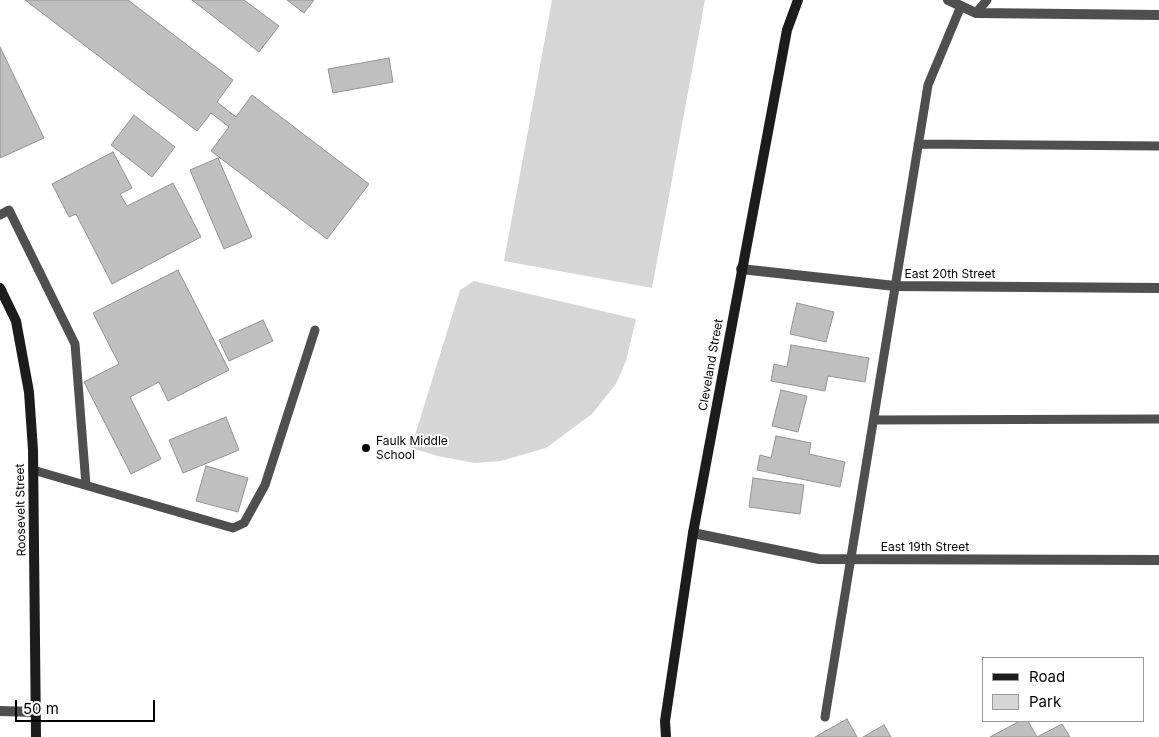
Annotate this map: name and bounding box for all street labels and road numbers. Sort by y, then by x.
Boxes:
street label: East 20th Street [905,267,995,281]
street label: Cleveland Street [696,318,726,412]
street label: Roosevelt Street [13,463,29,557]
street label: East 19th Street [881,540,969,554]

